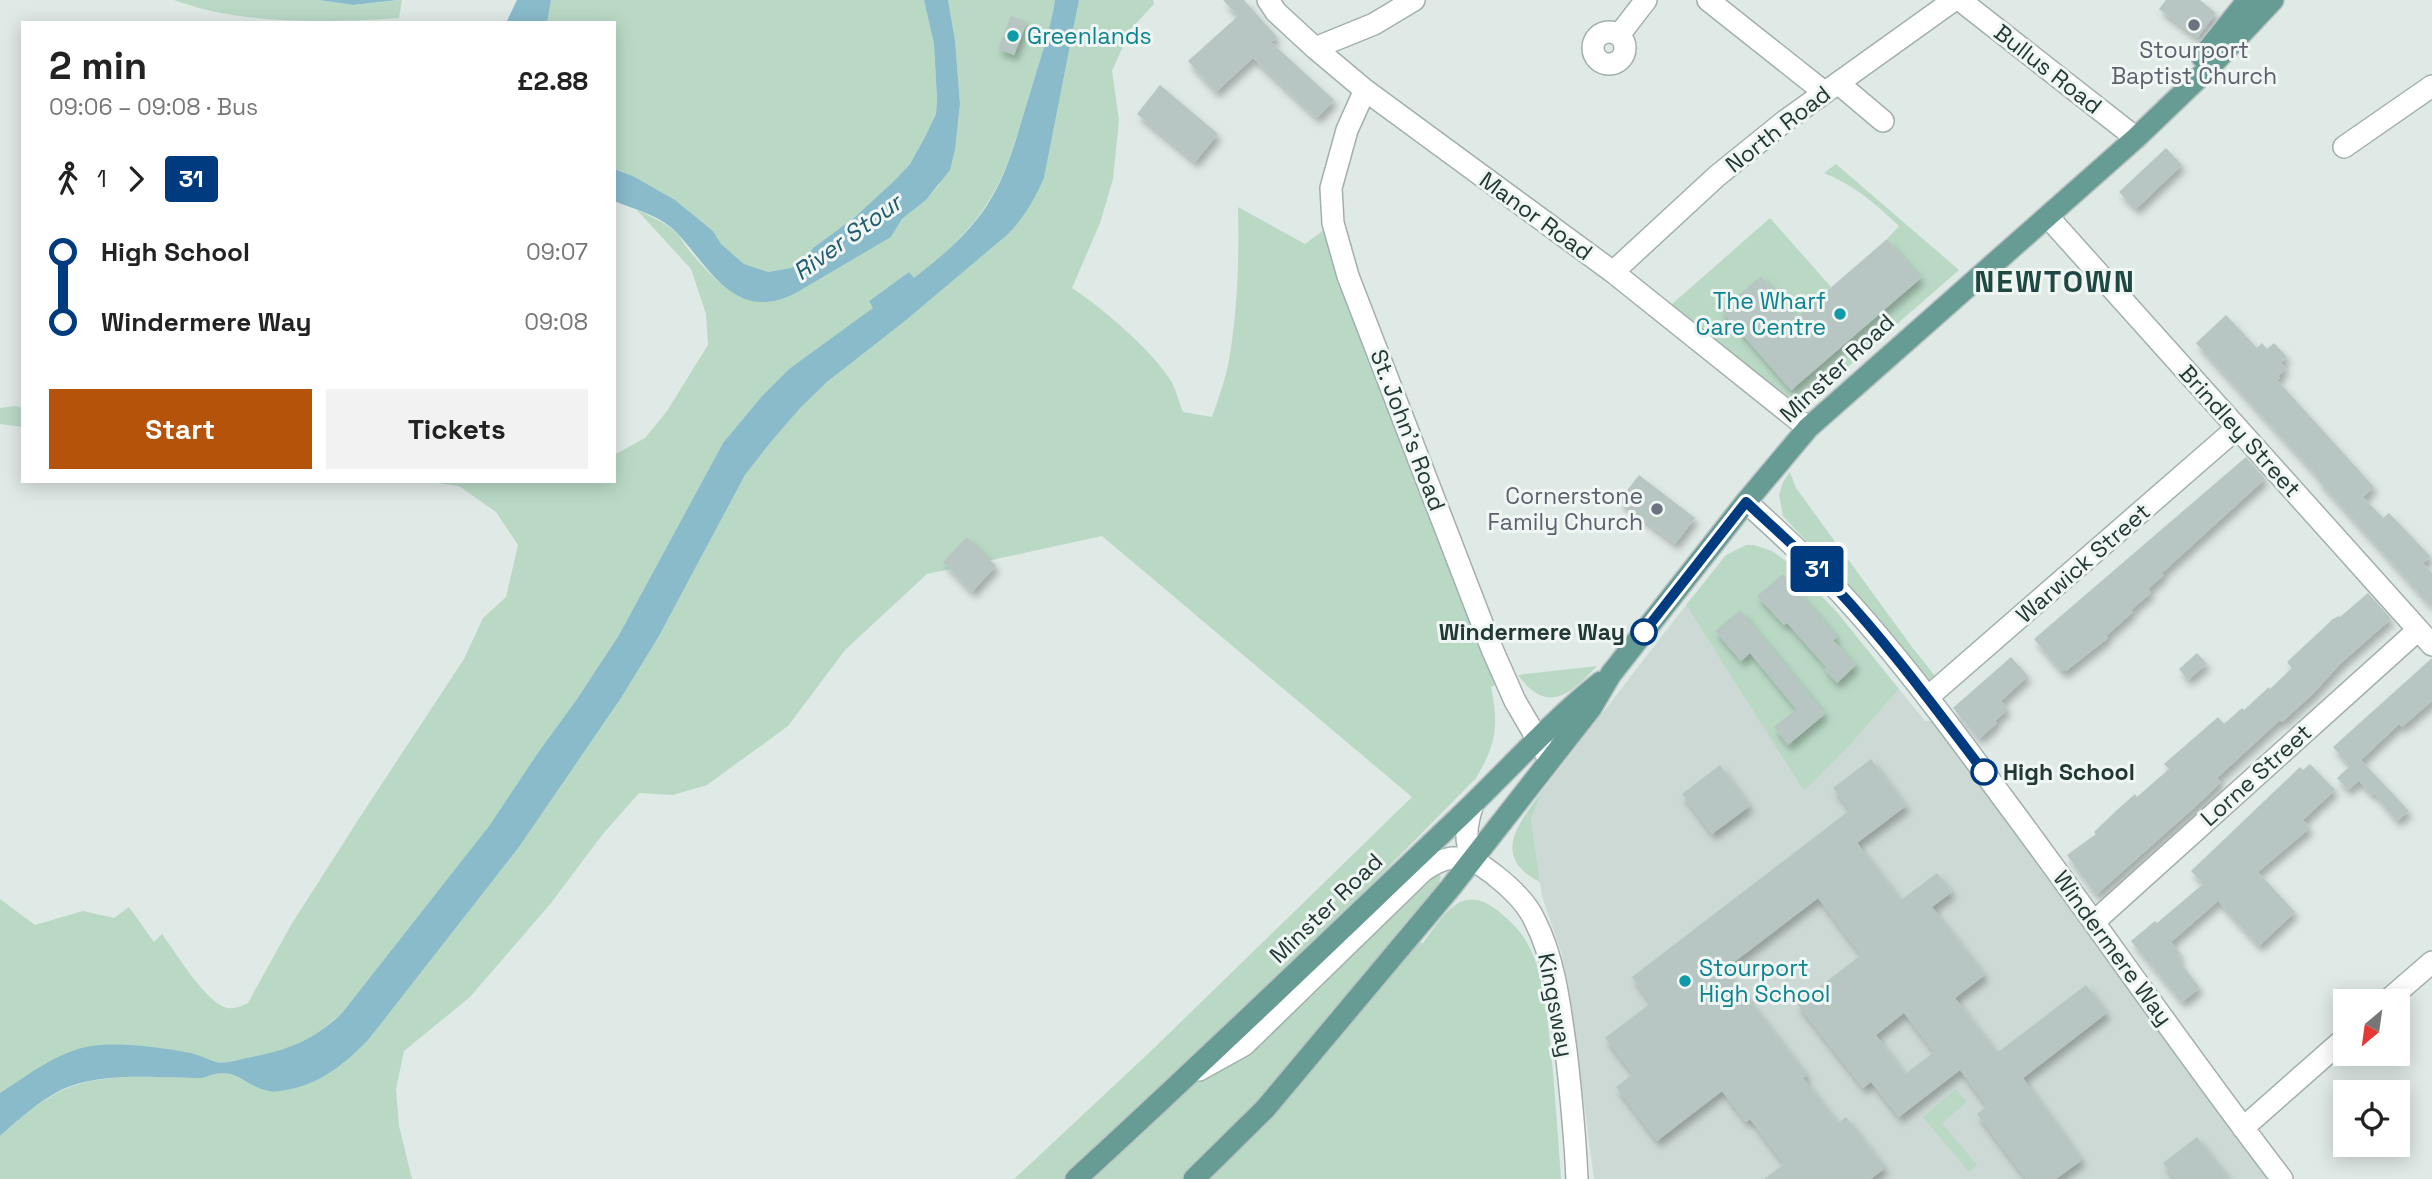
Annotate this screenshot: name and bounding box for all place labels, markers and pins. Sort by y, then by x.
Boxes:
marker: Stourport Baptist Church [2186,17,2202,33]
place label: Greenlands [1027,21,1152,51]
marker: Greenlands [1005,28,1021,44]
place label: Stourport Baptist Church [2111,35,2277,91]
place label: The Wharf Care Centre [1696,286,1826,342]
marker: The Wharf Care Centre [1832,306,1848,322]
place label: Cornerstone Family Church [1488,481,1643,537]
marker: Cornerstone Family Church [1649,501,1665,517]
place label: Windermere Way [1439,617,1625,647]
marker: Windermere Way [1631,619,1657,645]
place label: High School [2003,757,2135,787]
marker: High School [1971,759,1997,785]
place label: Stourport High School [1699,953,1831,1009]
marker: Stourport High School [1677,973,1693,989]

